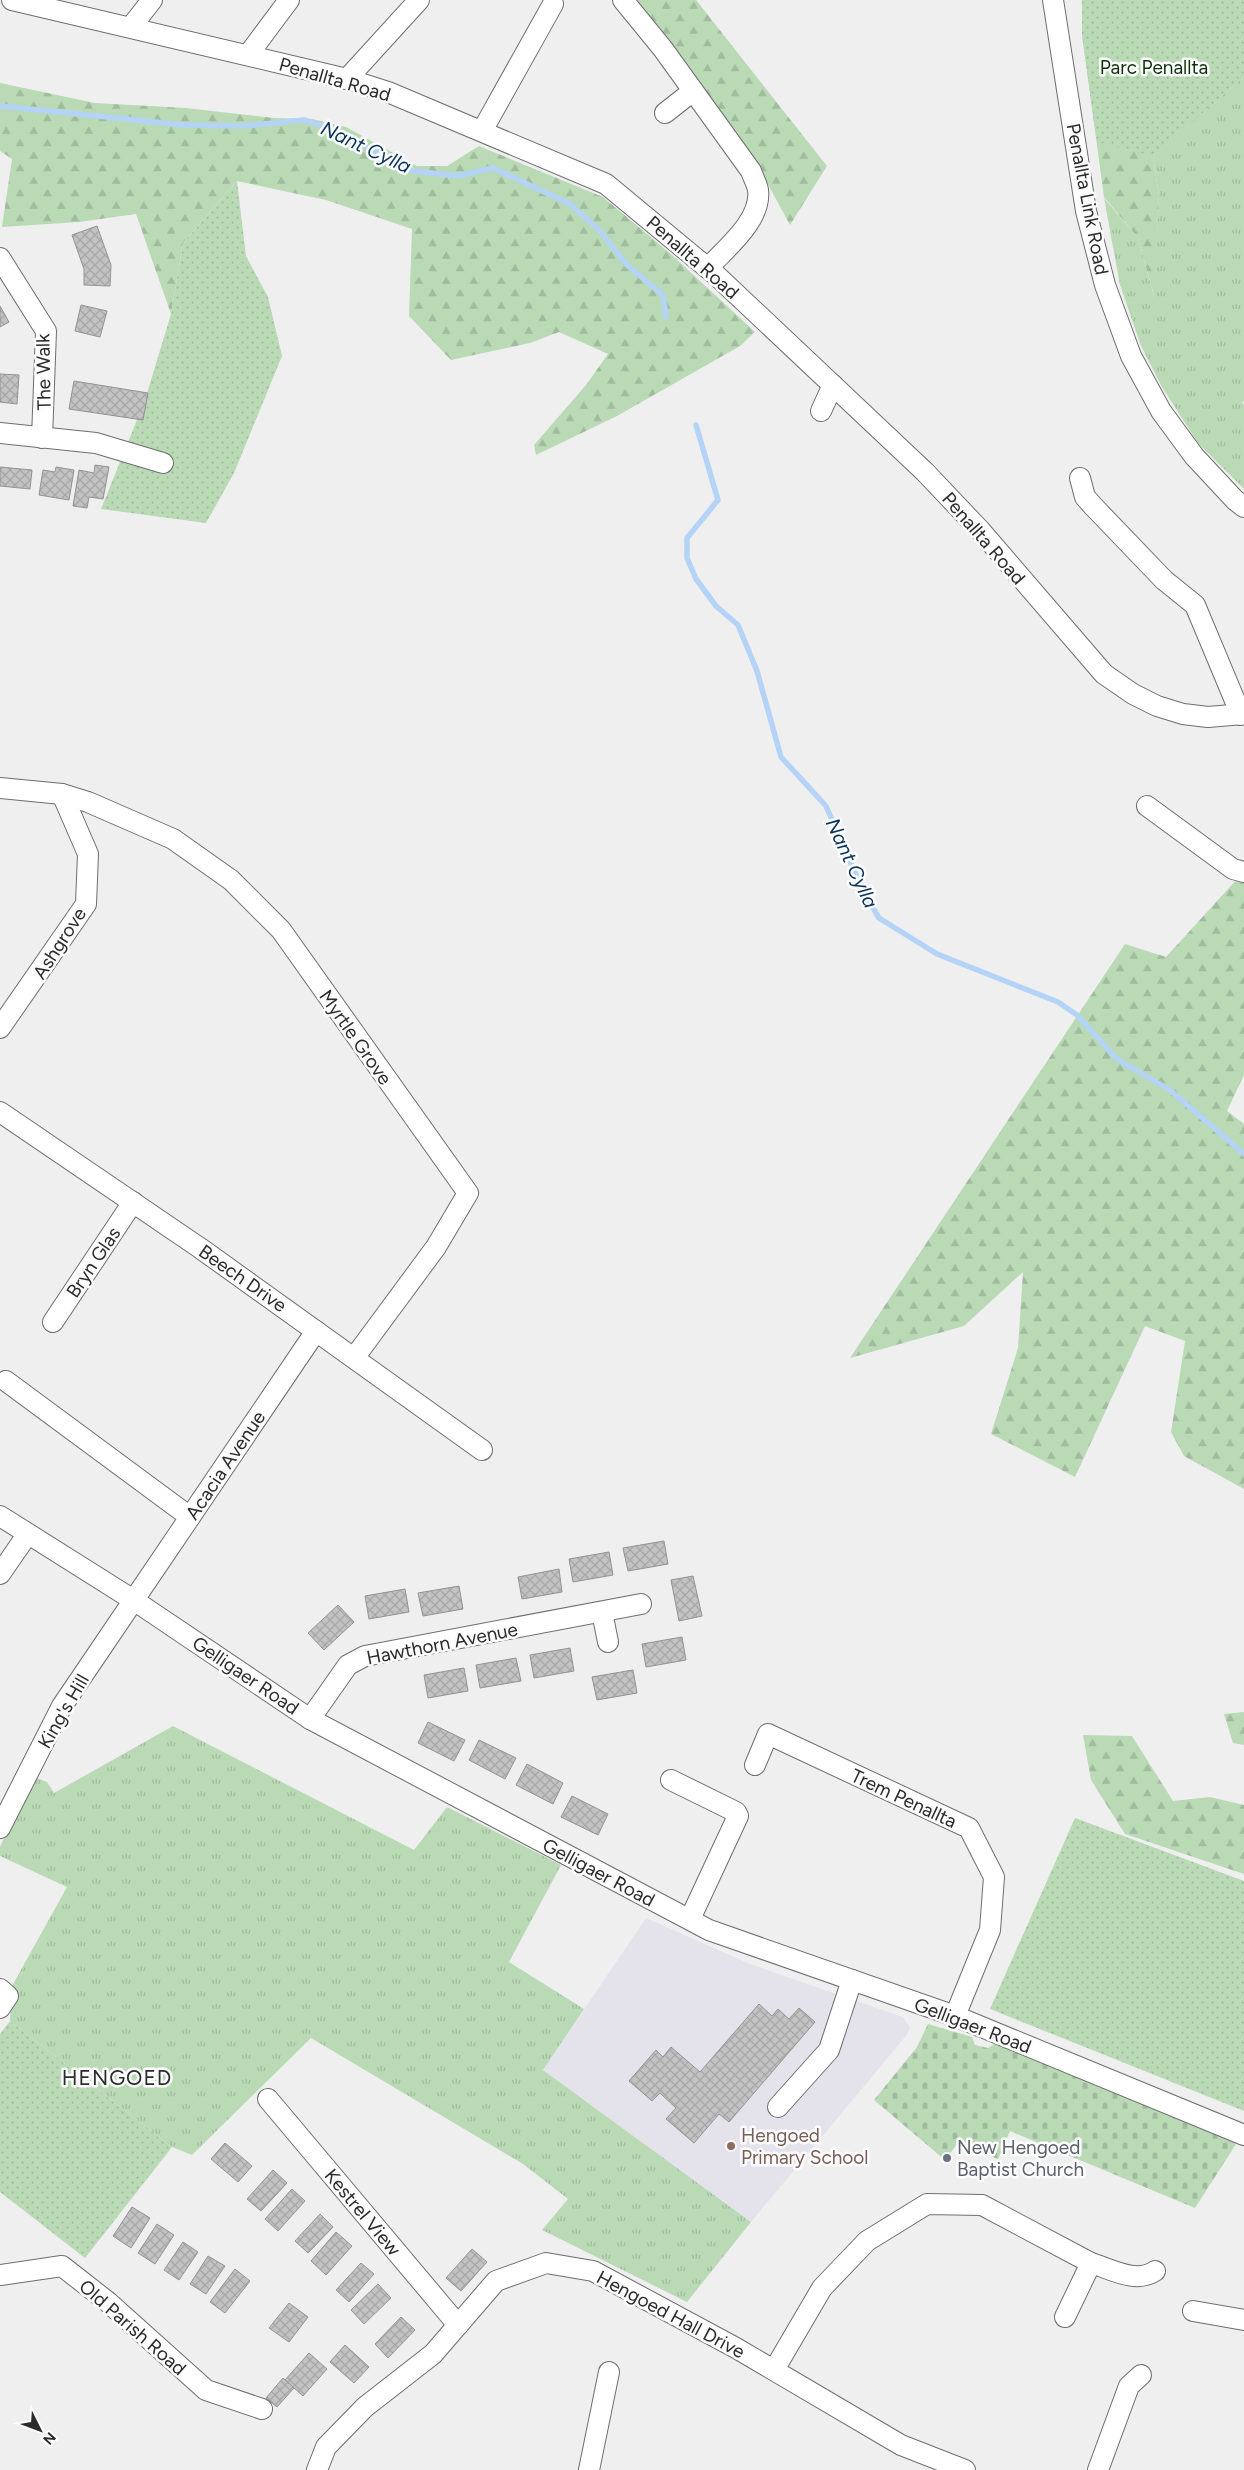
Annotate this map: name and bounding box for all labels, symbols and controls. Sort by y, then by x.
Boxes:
street label: Penallta Road [276,53,393,106]
park label: Parc Penallta [1100,56,1208,79]
water label: Nant Cylla [317,116,415,178]
street label: Penallta Link Road [1062,121,1113,277]
street label: Penallta Road [642,211,744,304]
street label: The Walk [31,333,56,411]
street label: Penallta Road [937,487,1030,589]
water label: Nant Cylla [821,814,883,912]
street label: Ashgrove [28,903,91,983]
street label: Myrtle Grove [314,985,397,1089]
street label: Bryn Glas [61,1222,126,1302]
street label: Beech Drive [194,1240,291,1317]
street label: Acacia Avenue [181,1407,270,1524]
street label: Hawthorn Avenue [365,1618,520,1669]
street label: Gelligaer Road [188,1631,303,1720]
street label: King's Hill [33,1670,94,1753]
street label: Trem Penallta [847,1764,960,1833]
street label: Gelligaer Road [539,1833,659,1912]
street label: Gelligaer Road [911,1993,1035,2058]
district label: HENGOED [62,2065,172,2090]
place label: Hengoed Primary School [741,2124,869,2169]
place label: New Hengoed Baptist Church [957,2136,1084,2181]
marker: Hengoed Primary School [725,2140,737,2152]
marker: New Hengoed Baptist Church [941,2152,953,2164]
street label: Kestrel View [320,2164,406,2260]
street label: Hengoed Hall Drive [593,2266,749,2363]
street label: Old Parish Road [75,2275,191,2380]
north arrow [15,2405,65,2455]
text: N [39,2429,59,2448]

